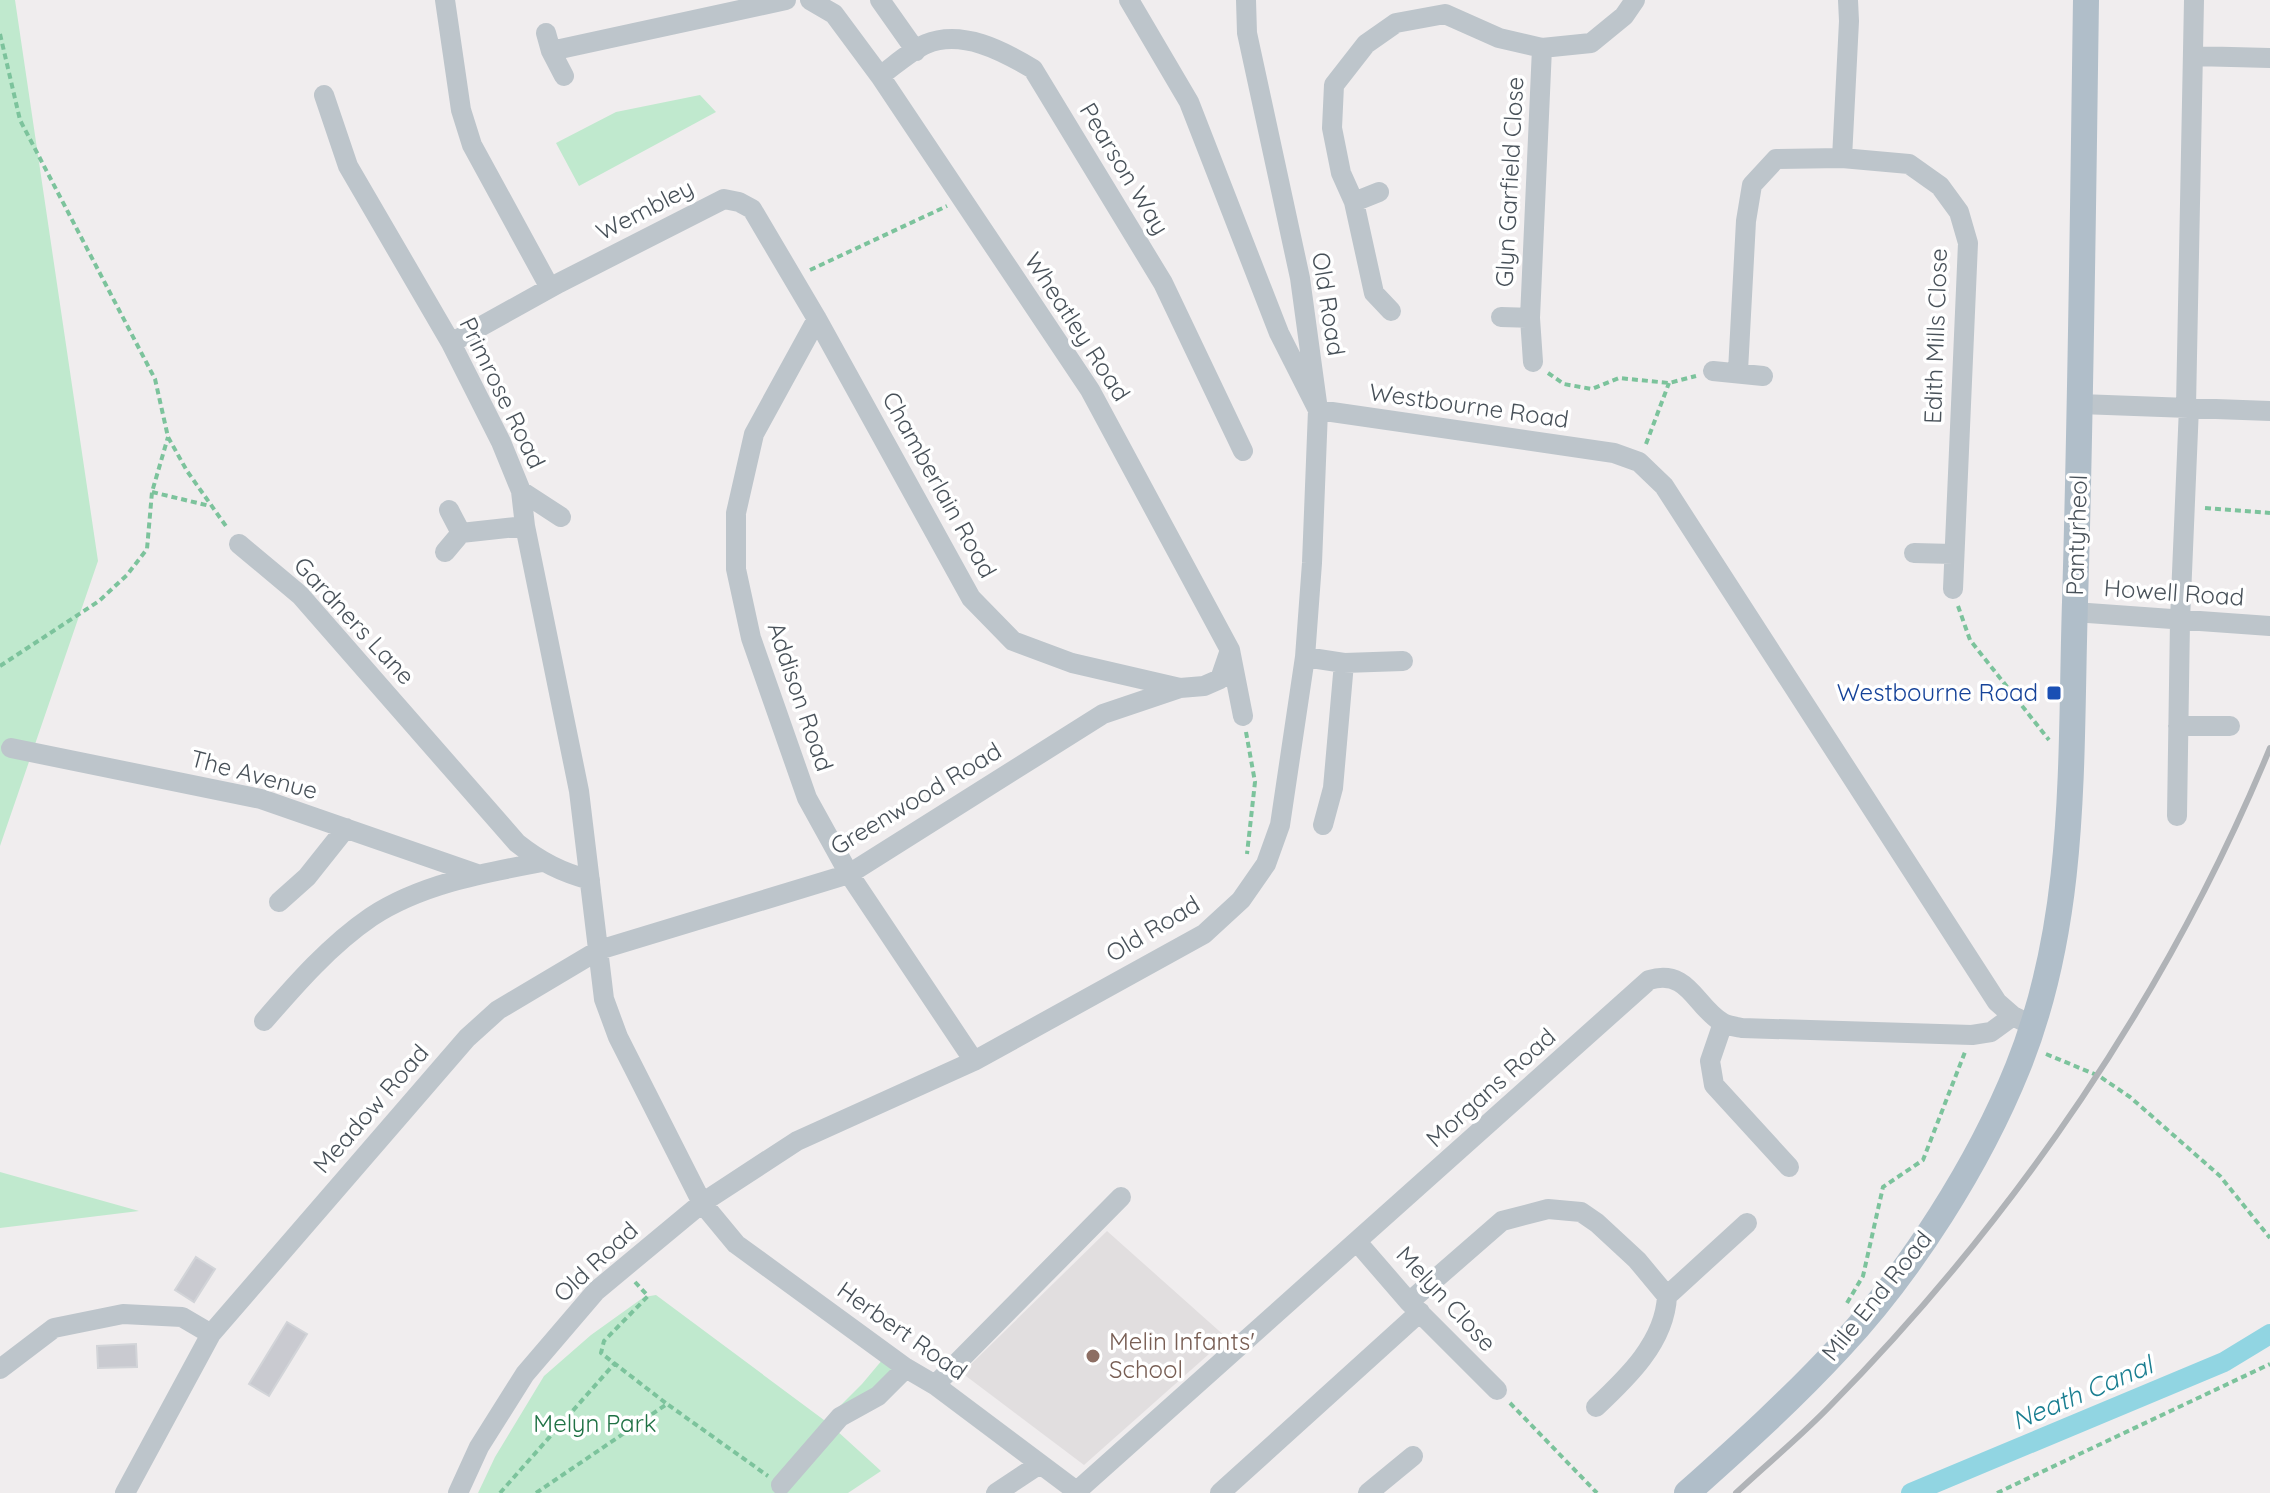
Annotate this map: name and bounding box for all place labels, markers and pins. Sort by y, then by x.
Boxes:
place label: Westbourne Road [1837,677,2038,707]
marker: Westbourne Road [2045,684,2063,702]
place label: Melin Infants' School [1109,1326,1255,1384]
marker: Melin Infants' School [1084,1347,1102,1365]

